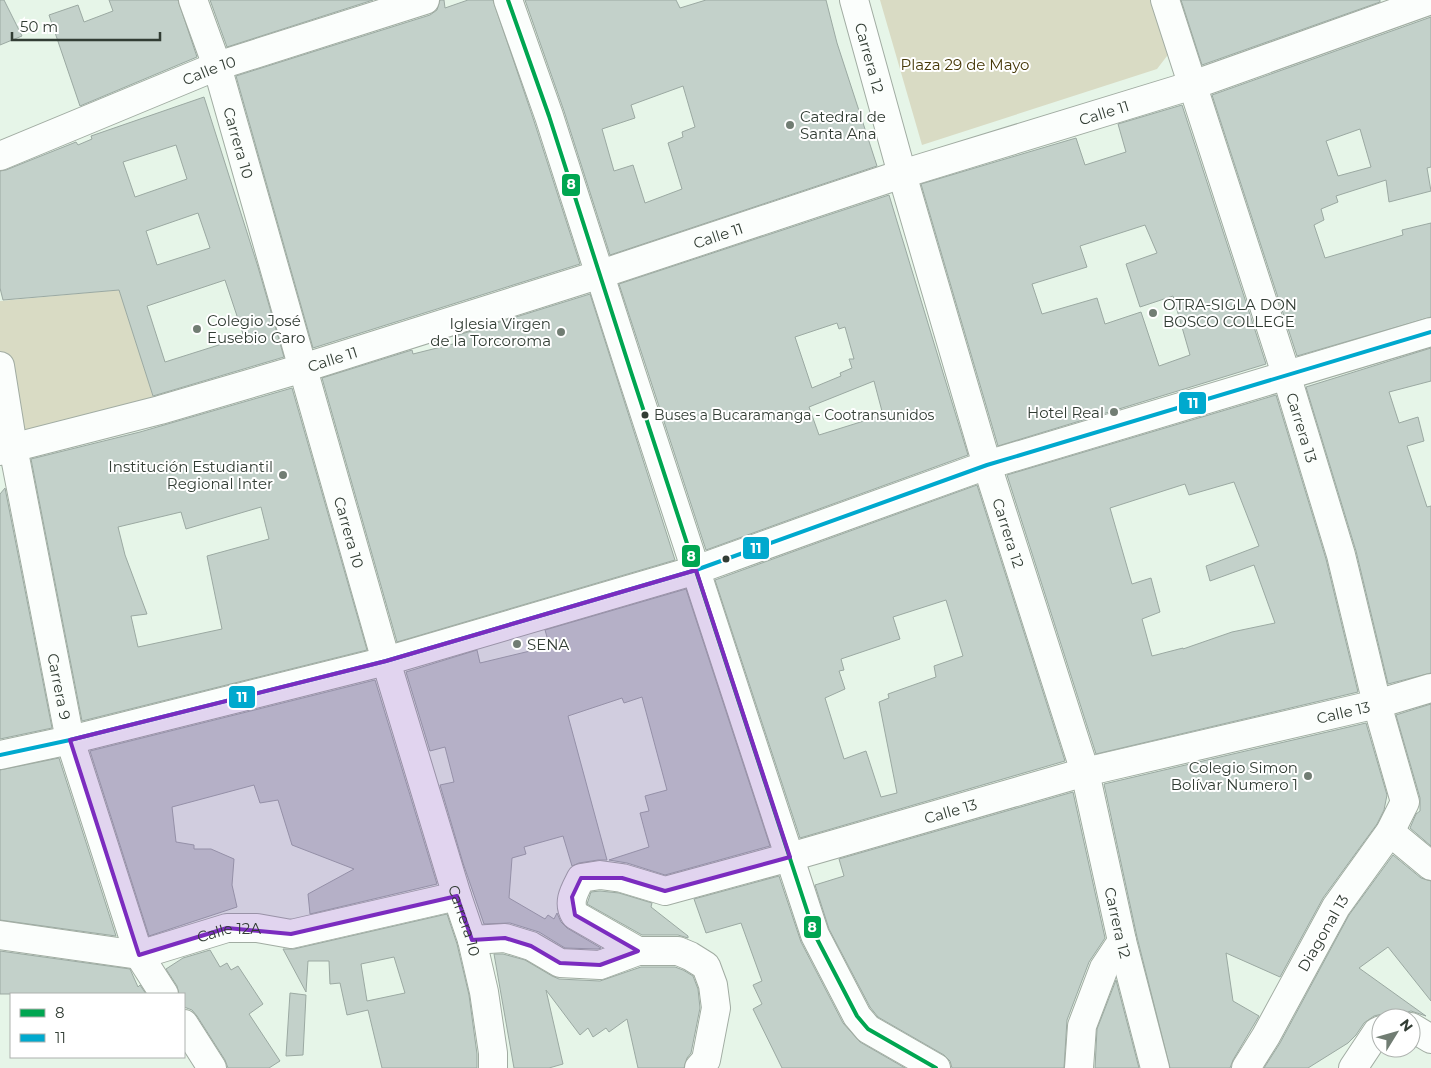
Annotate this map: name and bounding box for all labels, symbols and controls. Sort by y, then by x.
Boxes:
scale bar [12,10,160,42]
text: 50 m [20,17,58,36]
street label: Carrera 12 [851,20,889,95]
street label: Calle 10 [179,51,238,89]
park label: Plaza 29 de Mayo [900,55,1030,74]
street label: Calle 11 [1077,96,1131,129]
street label: Carrera 10 [220,105,258,181]
place label: Catedral de Santa Ana [800,107,886,143]
marker: Catedral de Santa Ana [784,119,796,131]
line badge: 8 [561,173,581,197]
text: 8 [566,175,576,193]
street label: Calle 11 [691,218,745,252]
place label: OTRA-SIGLA DON BOSCO COLLEGE [1163,295,1297,331]
marker: OTRA-SIGLA DON BOSCO COLLEGE [1147,307,1159,319]
place label: Colegio José Eusebio Caro [207,311,306,347]
place label: Iglesia Virgen de la Torcoroma [430,314,551,350]
marker: Colegio José Eusebio Caro [191,323,203,335]
marker: Iglesia Virgen de la Torcoroma [555,326,567,338]
street label: Calle 11 [305,342,360,376]
street label: Carrera 13 [1283,390,1322,465]
line badge: 11 [1178,391,1207,415]
text: 11 [1188,394,1198,412]
place label: Hotel Real [1027,403,1104,422]
place label: Buses a Bucaramanga - Cootransunidos [654,406,935,424]
marker: Hotel Real [1108,406,1120,418]
marker: Buses a Bucaramanga - Cootransunidos [640,410,650,420]
place label: Institución Estudiantil Regional Inter [108,457,273,493]
marker: Institución Estudiantil Regional Inter [277,469,289,481]
street label: Carrera 10 [330,494,369,570]
street label: Carrera 12 [989,496,1029,570]
line badge: 11 [742,536,770,560]
text: 11 [751,539,761,557]
line badge: 8 [681,544,701,568]
text: 8 [686,547,696,565]
unlabelled marker [721,554,731,564]
place label: SENA [527,635,569,654]
marker: SENA [511,638,523,650]
street label: Carrera 9 [44,652,75,721]
line badge: 11 [228,685,256,709]
text: 11 [237,688,247,706]
street label: Calle 13 [1314,696,1372,727]
place label: Colegio Simon Bolívar Numero 1 [1171,758,1298,794]
marker: Colegio Simon Bolívar Numero 1 [1302,770,1314,782]
street label: Calle 13 [922,794,979,827]
street label: Carrera 10 [445,883,485,958]
street label: Carrera 12 [1101,885,1136,960]
street label: Diagonal 13 [1293,891,1353,975]
line badge: 8 [803,915,822,939]
text: 8 [807,918,817,936]
street label: Calle 12A [194,919,261,946]
legend [10,993,185,1058]
text: 8 [55,1003,65,1022]
north arrow [1371,1008,1421,1058]
text: N [1396,1015,1417,1035]
text: 11 [55,1028,66,1047]

